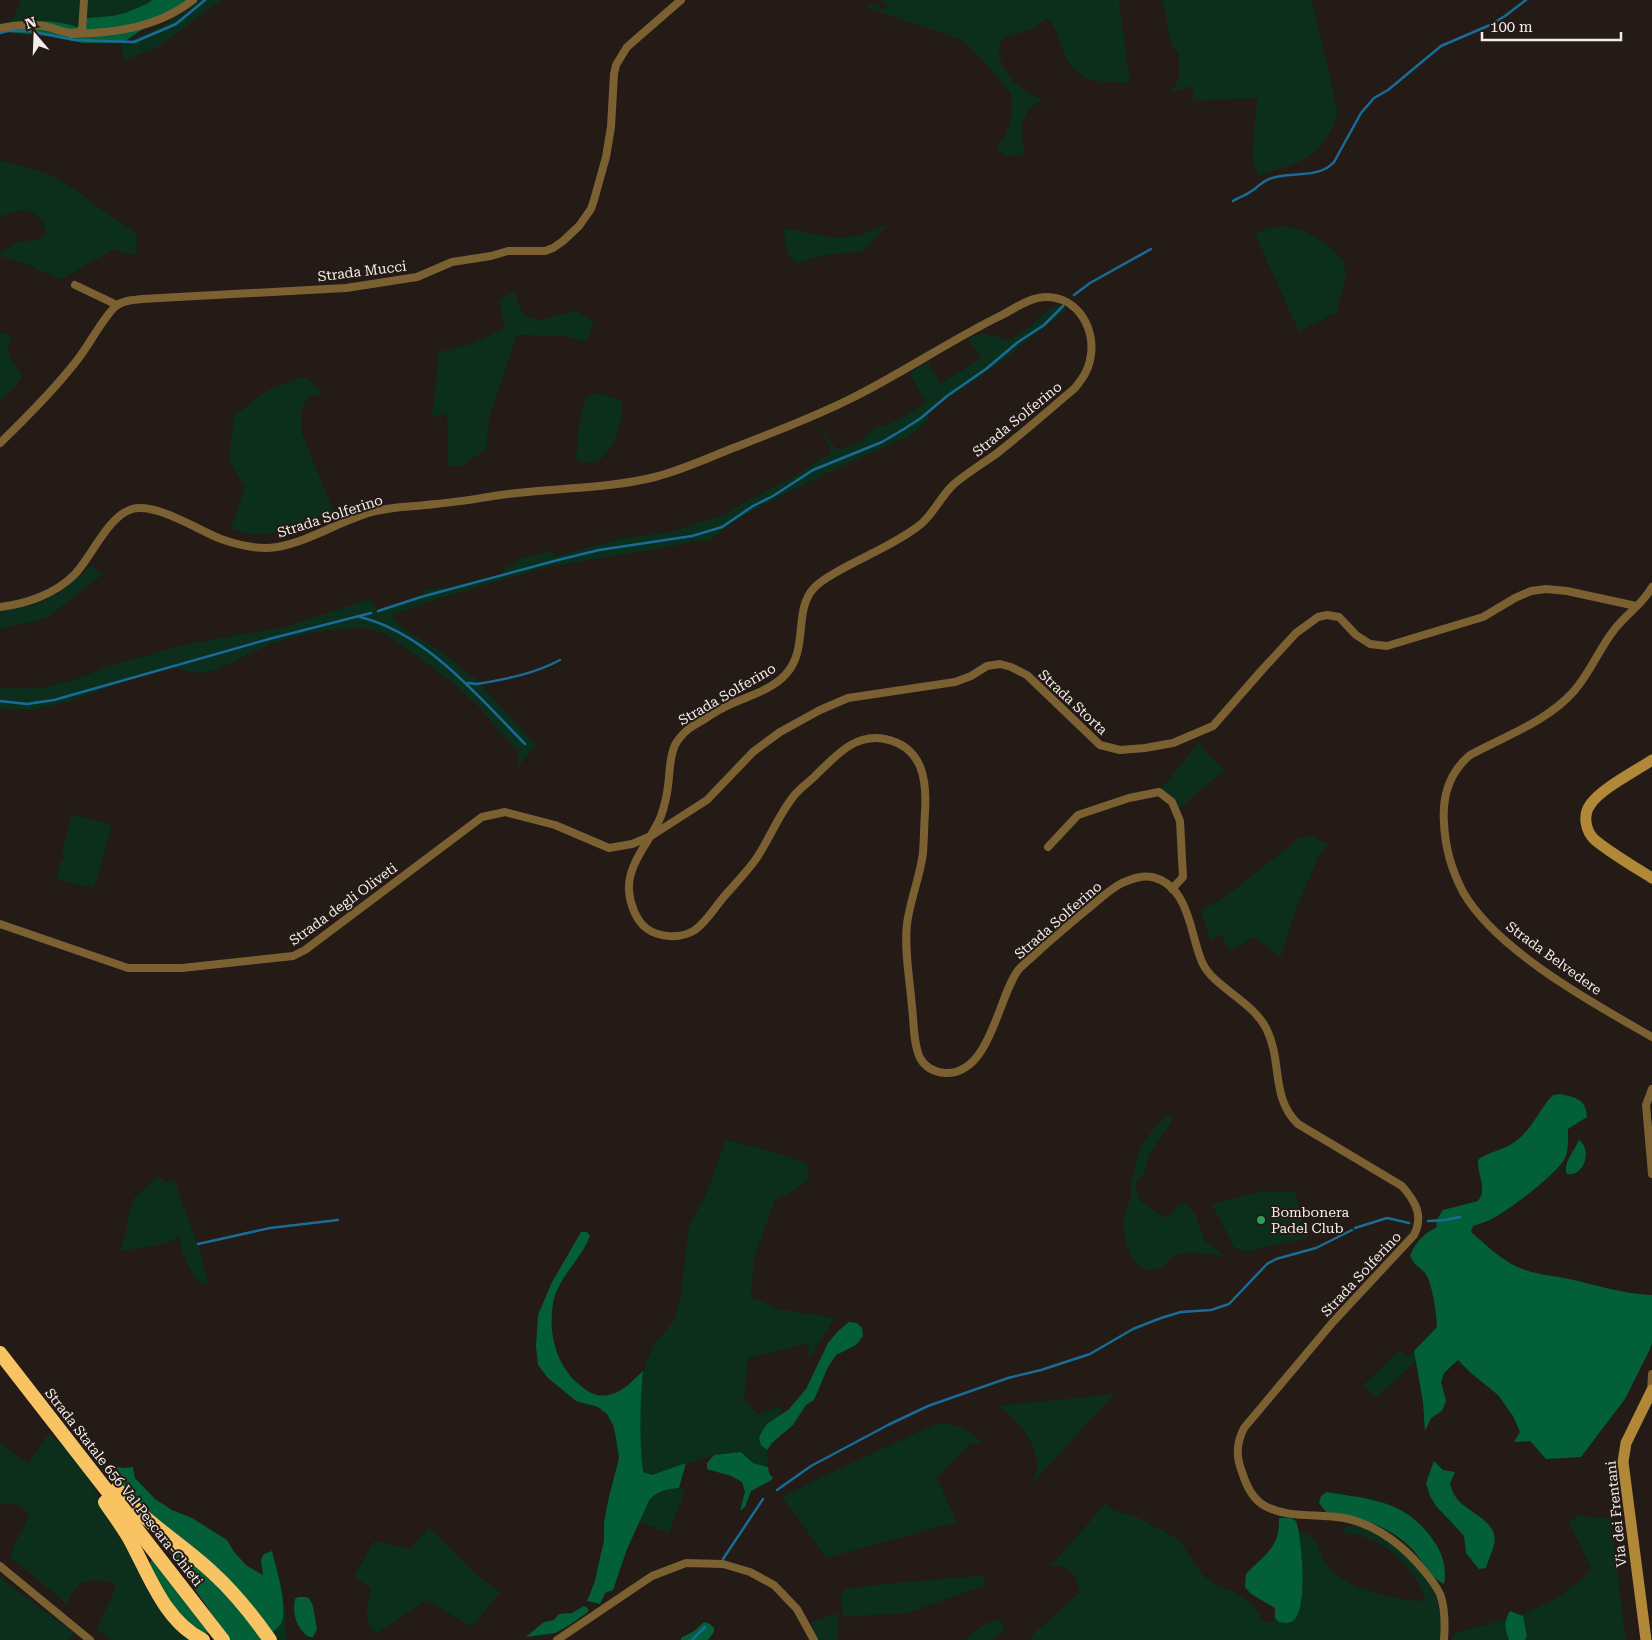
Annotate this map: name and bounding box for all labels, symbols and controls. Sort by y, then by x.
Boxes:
north arrow [10,10,60,60]
scale bar [1482,10,1621,42]
text: N [23,13,39,32]
text: 100 m [1490,18,1533,36]
street label: Strada Mucci [317,258,408,284]
street label: Strada Solferino [969,378,1065,460]
street label: Strada Solferino [275,491,385,541]
street label: Strada Solferino [675,660,779,728]
street label: Strada Storta [1035,666,1111,738]
street label: Strada degli Oliveti [286,859,400,948]
street label: Strada Solferino [1011,878,1105,962]
street label: Strada Belvedere [1503,918,1605,998]
place label: Bombonera Padel Club [1271,1204,1350,1236]
marker: Bombonera Padel Club [1255,1214,1267,1226]
street label: Strada Solferino [1318,1228,1404,1320]
street label: Strada Statale 656 Val Pescara-Chieti [42,1385,207,1590]
street label: Via dei Frentani [1602,1459,1630,1568]

